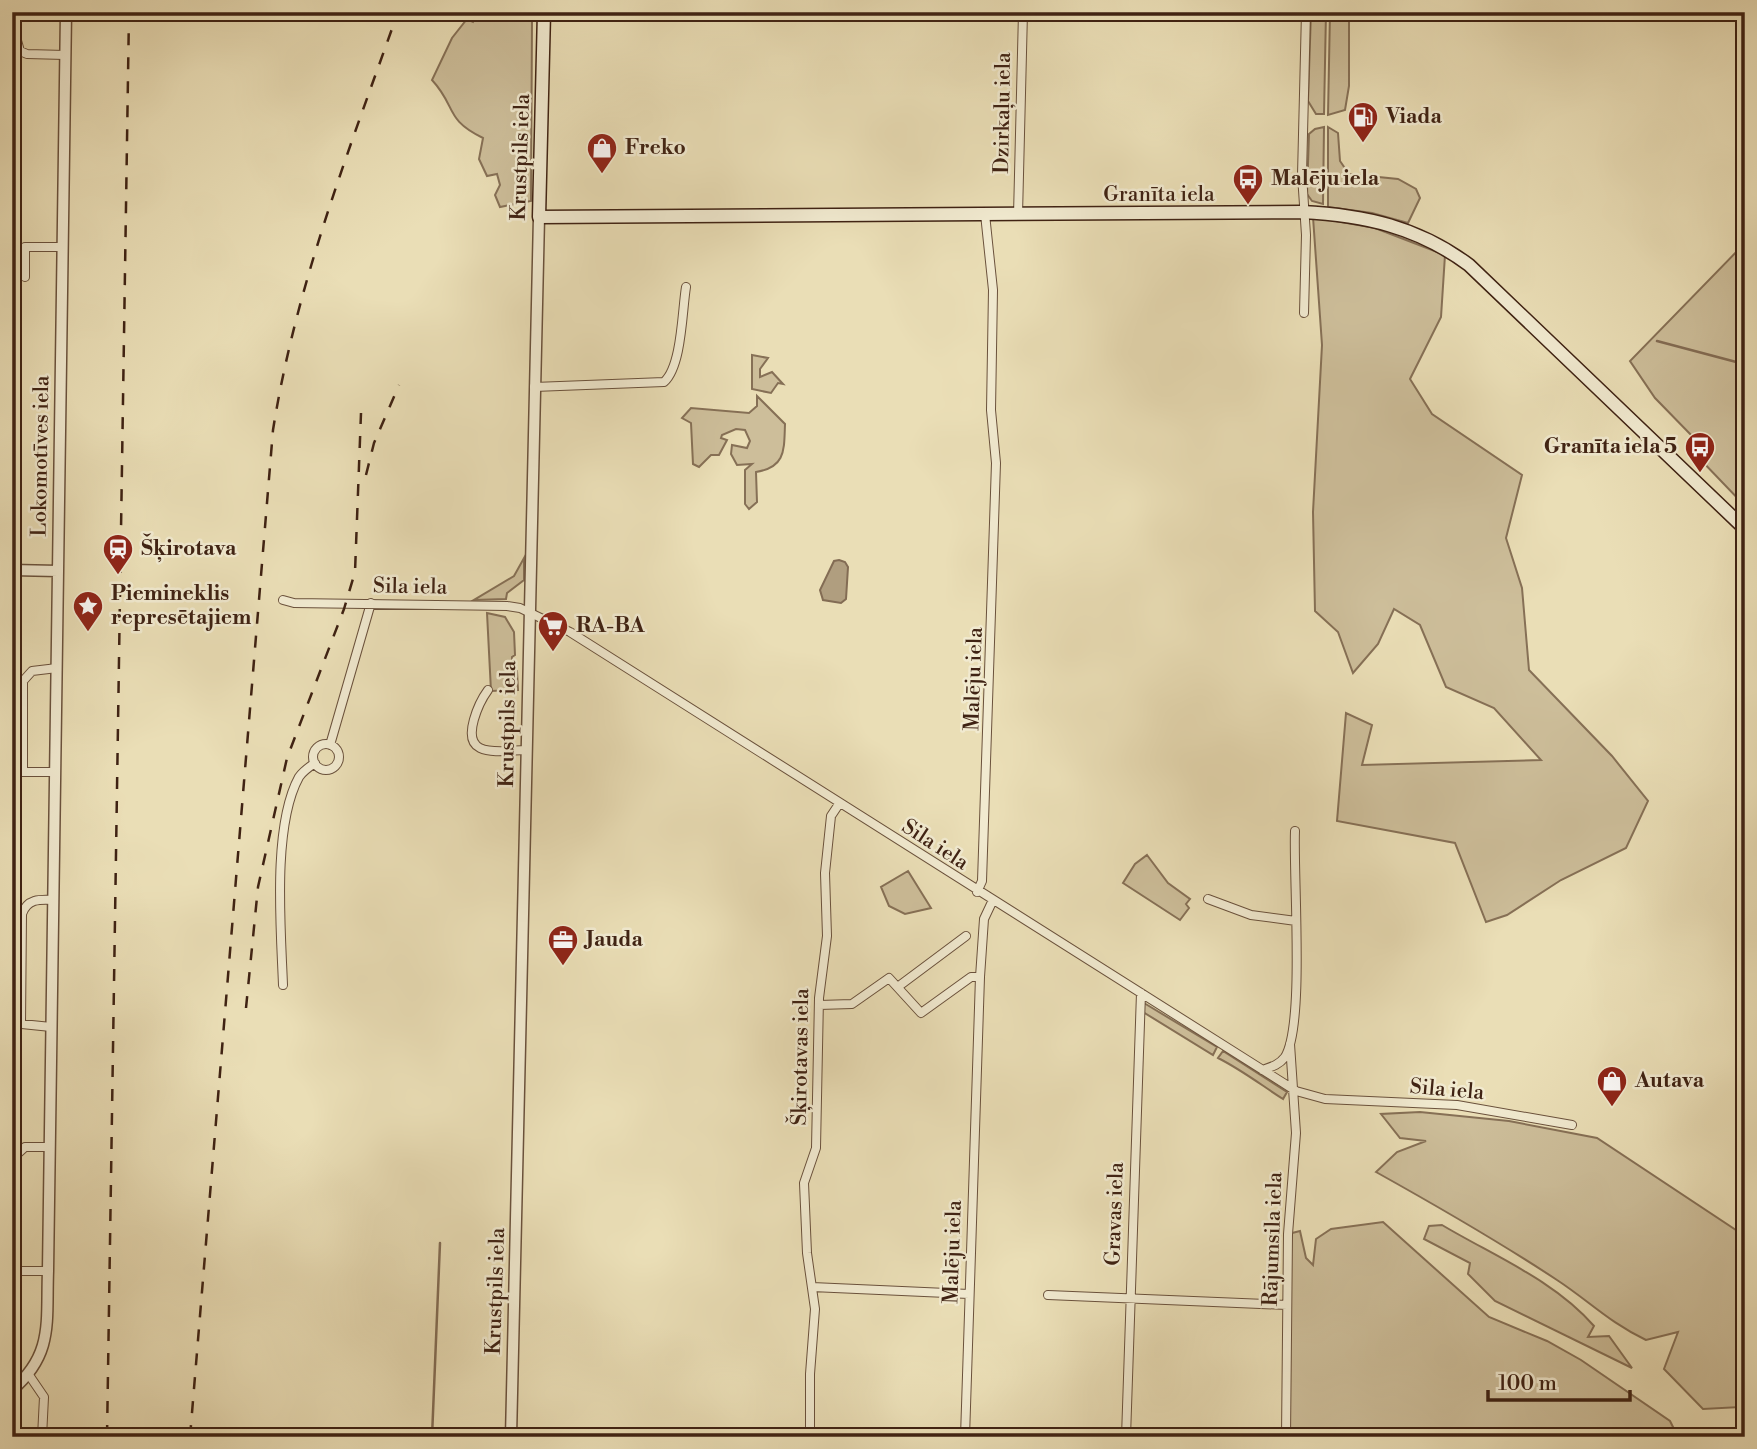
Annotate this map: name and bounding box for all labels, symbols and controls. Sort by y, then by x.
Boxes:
street label: Dzirkaļu iela [989,52,1017,174]
street label: Krustpils iela [506,93,536,221]
fuel station icon: Viada [1346,100,1380,144]
place label: Viada [1385,104,1443,130]
shop icon: Freko [585,131,619,175]
place label: Freko [625,135,686,161]
bus stop icon: Malēju iela [1231,162,1265,206]
place label: Malēju iela [1271,166,1380,192]
street label: Granīta iela [1103,182,1215,208]
street label: Lokomotīves iela [27,375,55,537]
bus stop icon: Granīta iela 5 [1683,430,1717,474]
place label: Granīta iela 5 [1544,434,1677,460]
station icon: Šķirotava [101,532,135,576]
place label: Šķirotava [141,533,237,563]
street label: Sila iela [373,573,448,601]
place label: Piemineklis represētajiem [111,581,251,631]
place icon: Piemineklis represētajiem [71,589,105,633]
supermarket icon: RA-BA [536,609,570,653]
place label: RA-BA [576,613,646,639]
street label: Malēju iela [959,626,989,731]
street label: Krustpils iela [494,660,522,788]
street label: Sila iela [897,814,974,876]
office icon: Jauda [546,923,580,967]
place label: Jauda [583,927,644,953]
street label: Šķirotavas iela [784,988,815,1126]
shop icon: Autava [1595,1064,1629,1108]
place label: Autava [1634,1068,1705,1094]
street label: Sila iela [1409,1074,1486,1106]
street label: Gravas iela [1100,1161,1130,1266]
street label: Rājumsila iela [1258,1171,1288,1307]
street label: Malēju iela [938,1199,968,1304]
street label: Krustpils iela [481,1227,511,1355]
scale bar [1488,1358,1629,1402]
text: 100 m [1498,1371,1557,1397]

